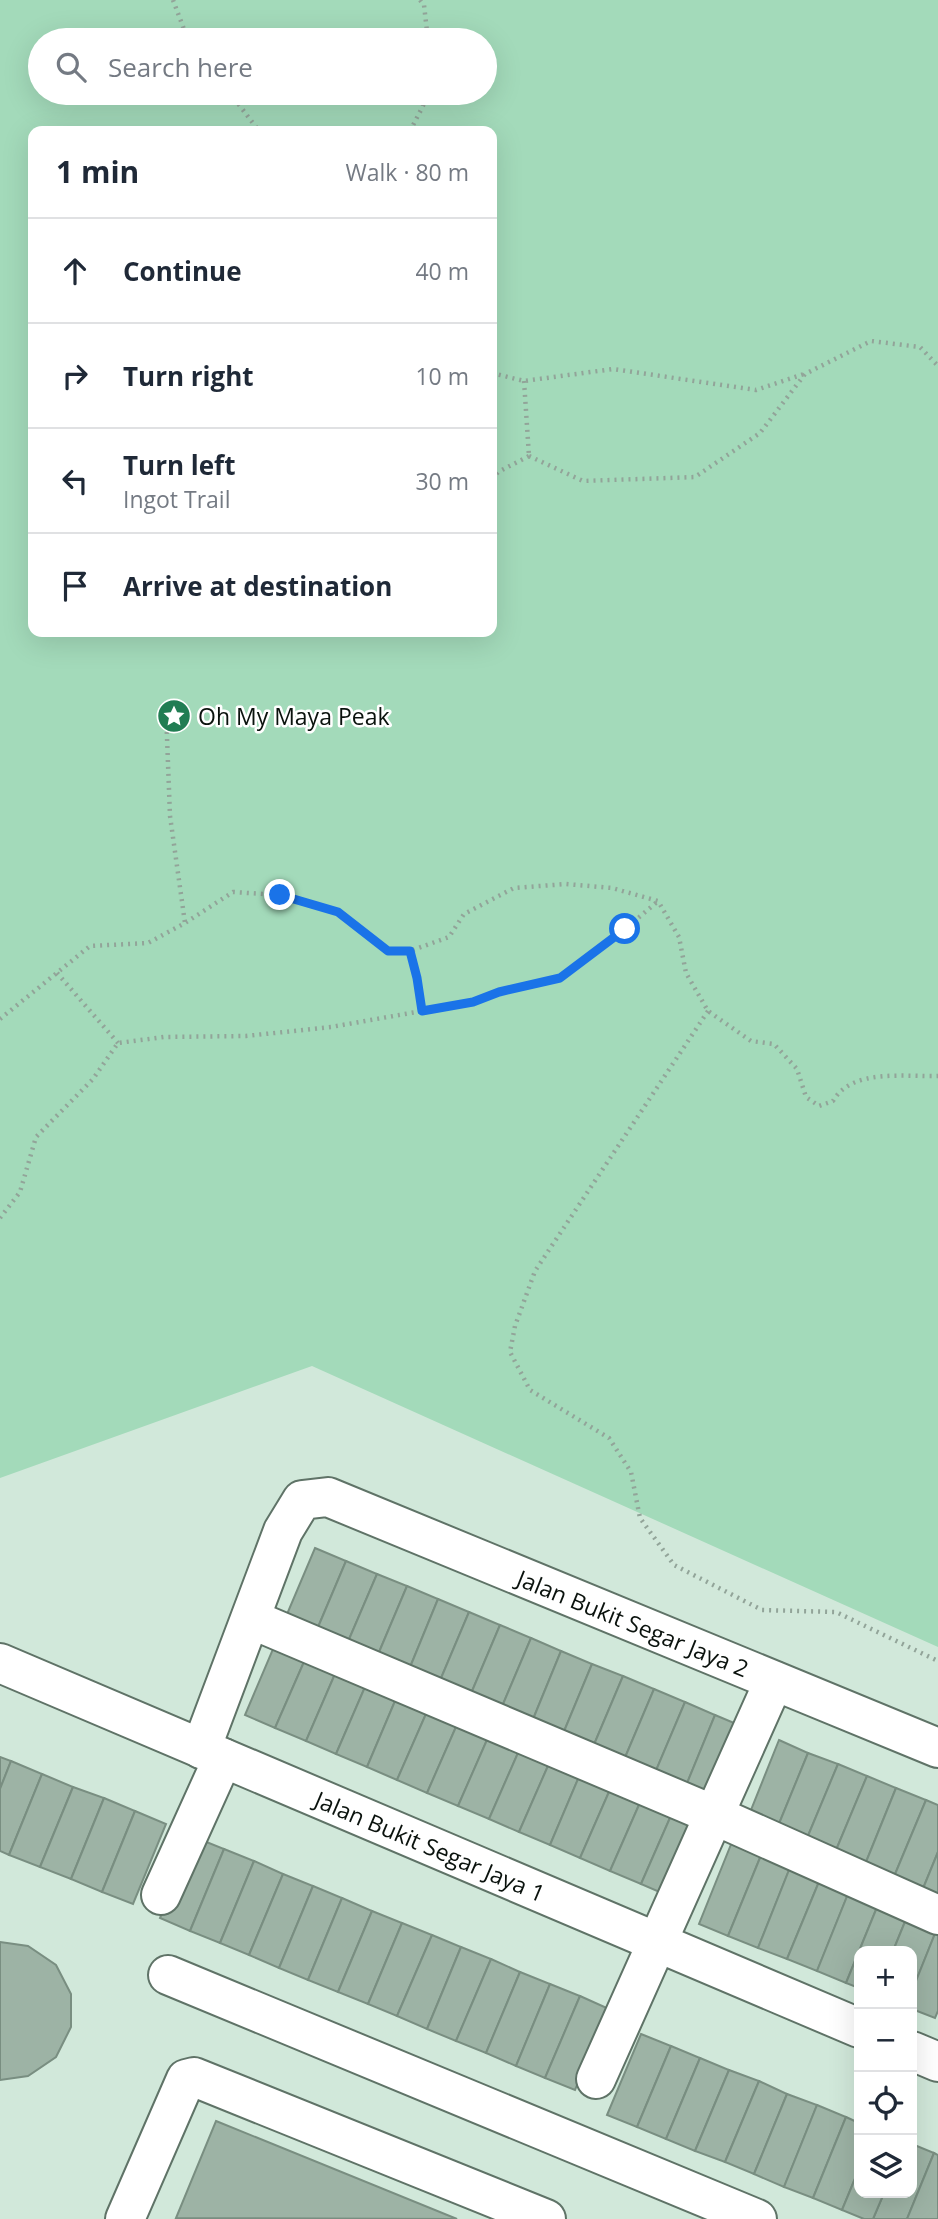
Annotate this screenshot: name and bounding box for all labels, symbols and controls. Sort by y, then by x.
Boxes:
search box [28,28,497,105]
icon: search [52,48,90,86]
text: Search here [108,49,253,85]
text: 1 min [56,151,139,192]
text: Walk · 80 m [346,156,469,188]
icon: ahead [56,252,94,290]
text: Continue [123,253,242,289]
text: 40 m [415,255,469,287]
icon: right [56,357,94,395]
text: Turn right [123,358,254,394]
text: 10 m [415,360,469,392]
text: Turn left [123,447,235,483]
icon: left [56,462,94,500]
text: 30 m [415,465,469,497]
text: Ingot Trail [123,483,231,515]
icon: arrive [56,567,94,605]
text: Arrive at destination [123,568,392,604]
place icon: Oh My Maya Peak [155,697,193,735]
place label: Oh My Maya Peak [198,700,390,732]
route end [264,879,295,910]
route start [609,913,640,944]
street label: Jalan Bukit Segar Jaya 2 [511,1561,754,1684]
street label: Jalan Bukit Segar Jaya 1 [308,1782,550,1909]
map controls [854,1946,917,2198]
button: + [854,1946,917,2009]
button: − [854,2009,917,2072]
button: locate [854,2072,917,2135]
button: layers [854,2135,917,2198]

